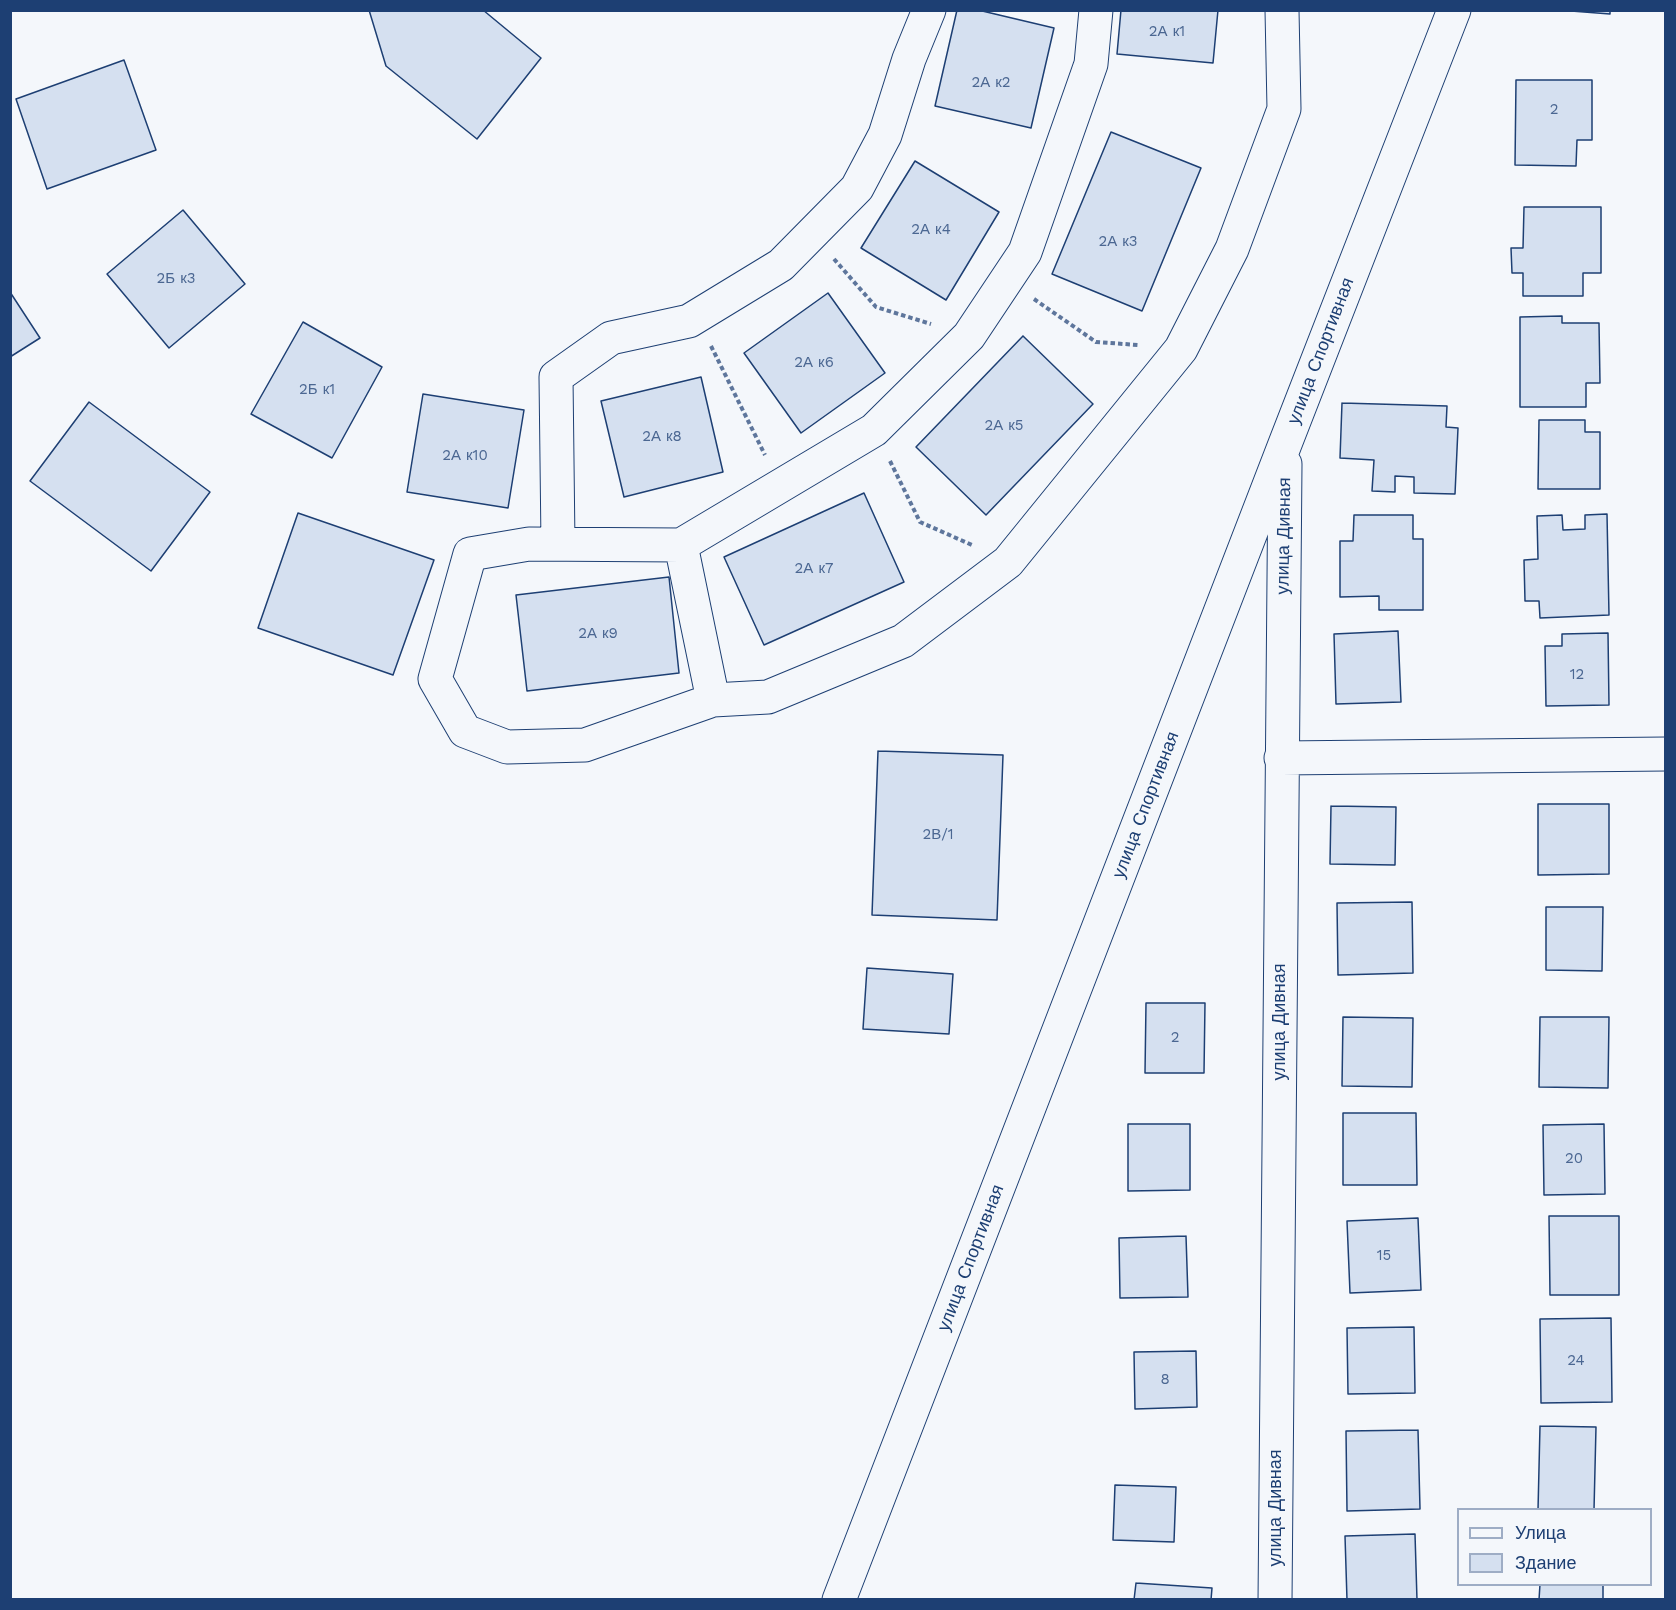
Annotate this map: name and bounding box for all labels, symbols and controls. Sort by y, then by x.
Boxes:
house number: 2А к1 [1149,23,1185,41]
house number: 2А к2 [971,74,1011,92]
house number: 2 [1550,101,1558,119]
house number: 2А к4 [911,221,951,239]
house number: 2А к3 [1098,233,1138,251]
house number: 2Б к3 [156,270,196,288]
street label: улица Спортивная [1283,275,1359,427]
house number: 2А к6 [794,354,834,372]
house number: 2Б к1 [299,381,335,399]
house number: 2А к5 [984,417,1024,435]
house number: 2А к8 [642,428,682,446]
house number: 2А к10 [442,447,488,465]
street label: улица Дивная [1272,477,1296,595]
house number: 2А к7 [795,560,833,578]
house number: 2А к9 [578,625,618,643]
house number: 12 [1570,666,1584,684]
street label: улица Спортивная [1108,729,1184,881]
house number: 2В/1 [922,826,954,844]
street label: улица Дивная [1269,963,1291,1081]
house number: 2 [1171,1029,1179,1047]
house number: 20 [1565,1150,1583,1168]
street label: улица Спортивная [933,1182,1009,1334]
house number: 15 [1377,1247,1391,1265]
house number: 24 [1567,1352,1585,1370]
house number: 8 [1160,1371,1170,1389]
street label: улица Дивная [1265,1449,1287,1567]
legend [1457,1508,1652,1586]
text: Улица [1515,1522,1566,1543]
text: Здание [1515,1552,1576,1573]

